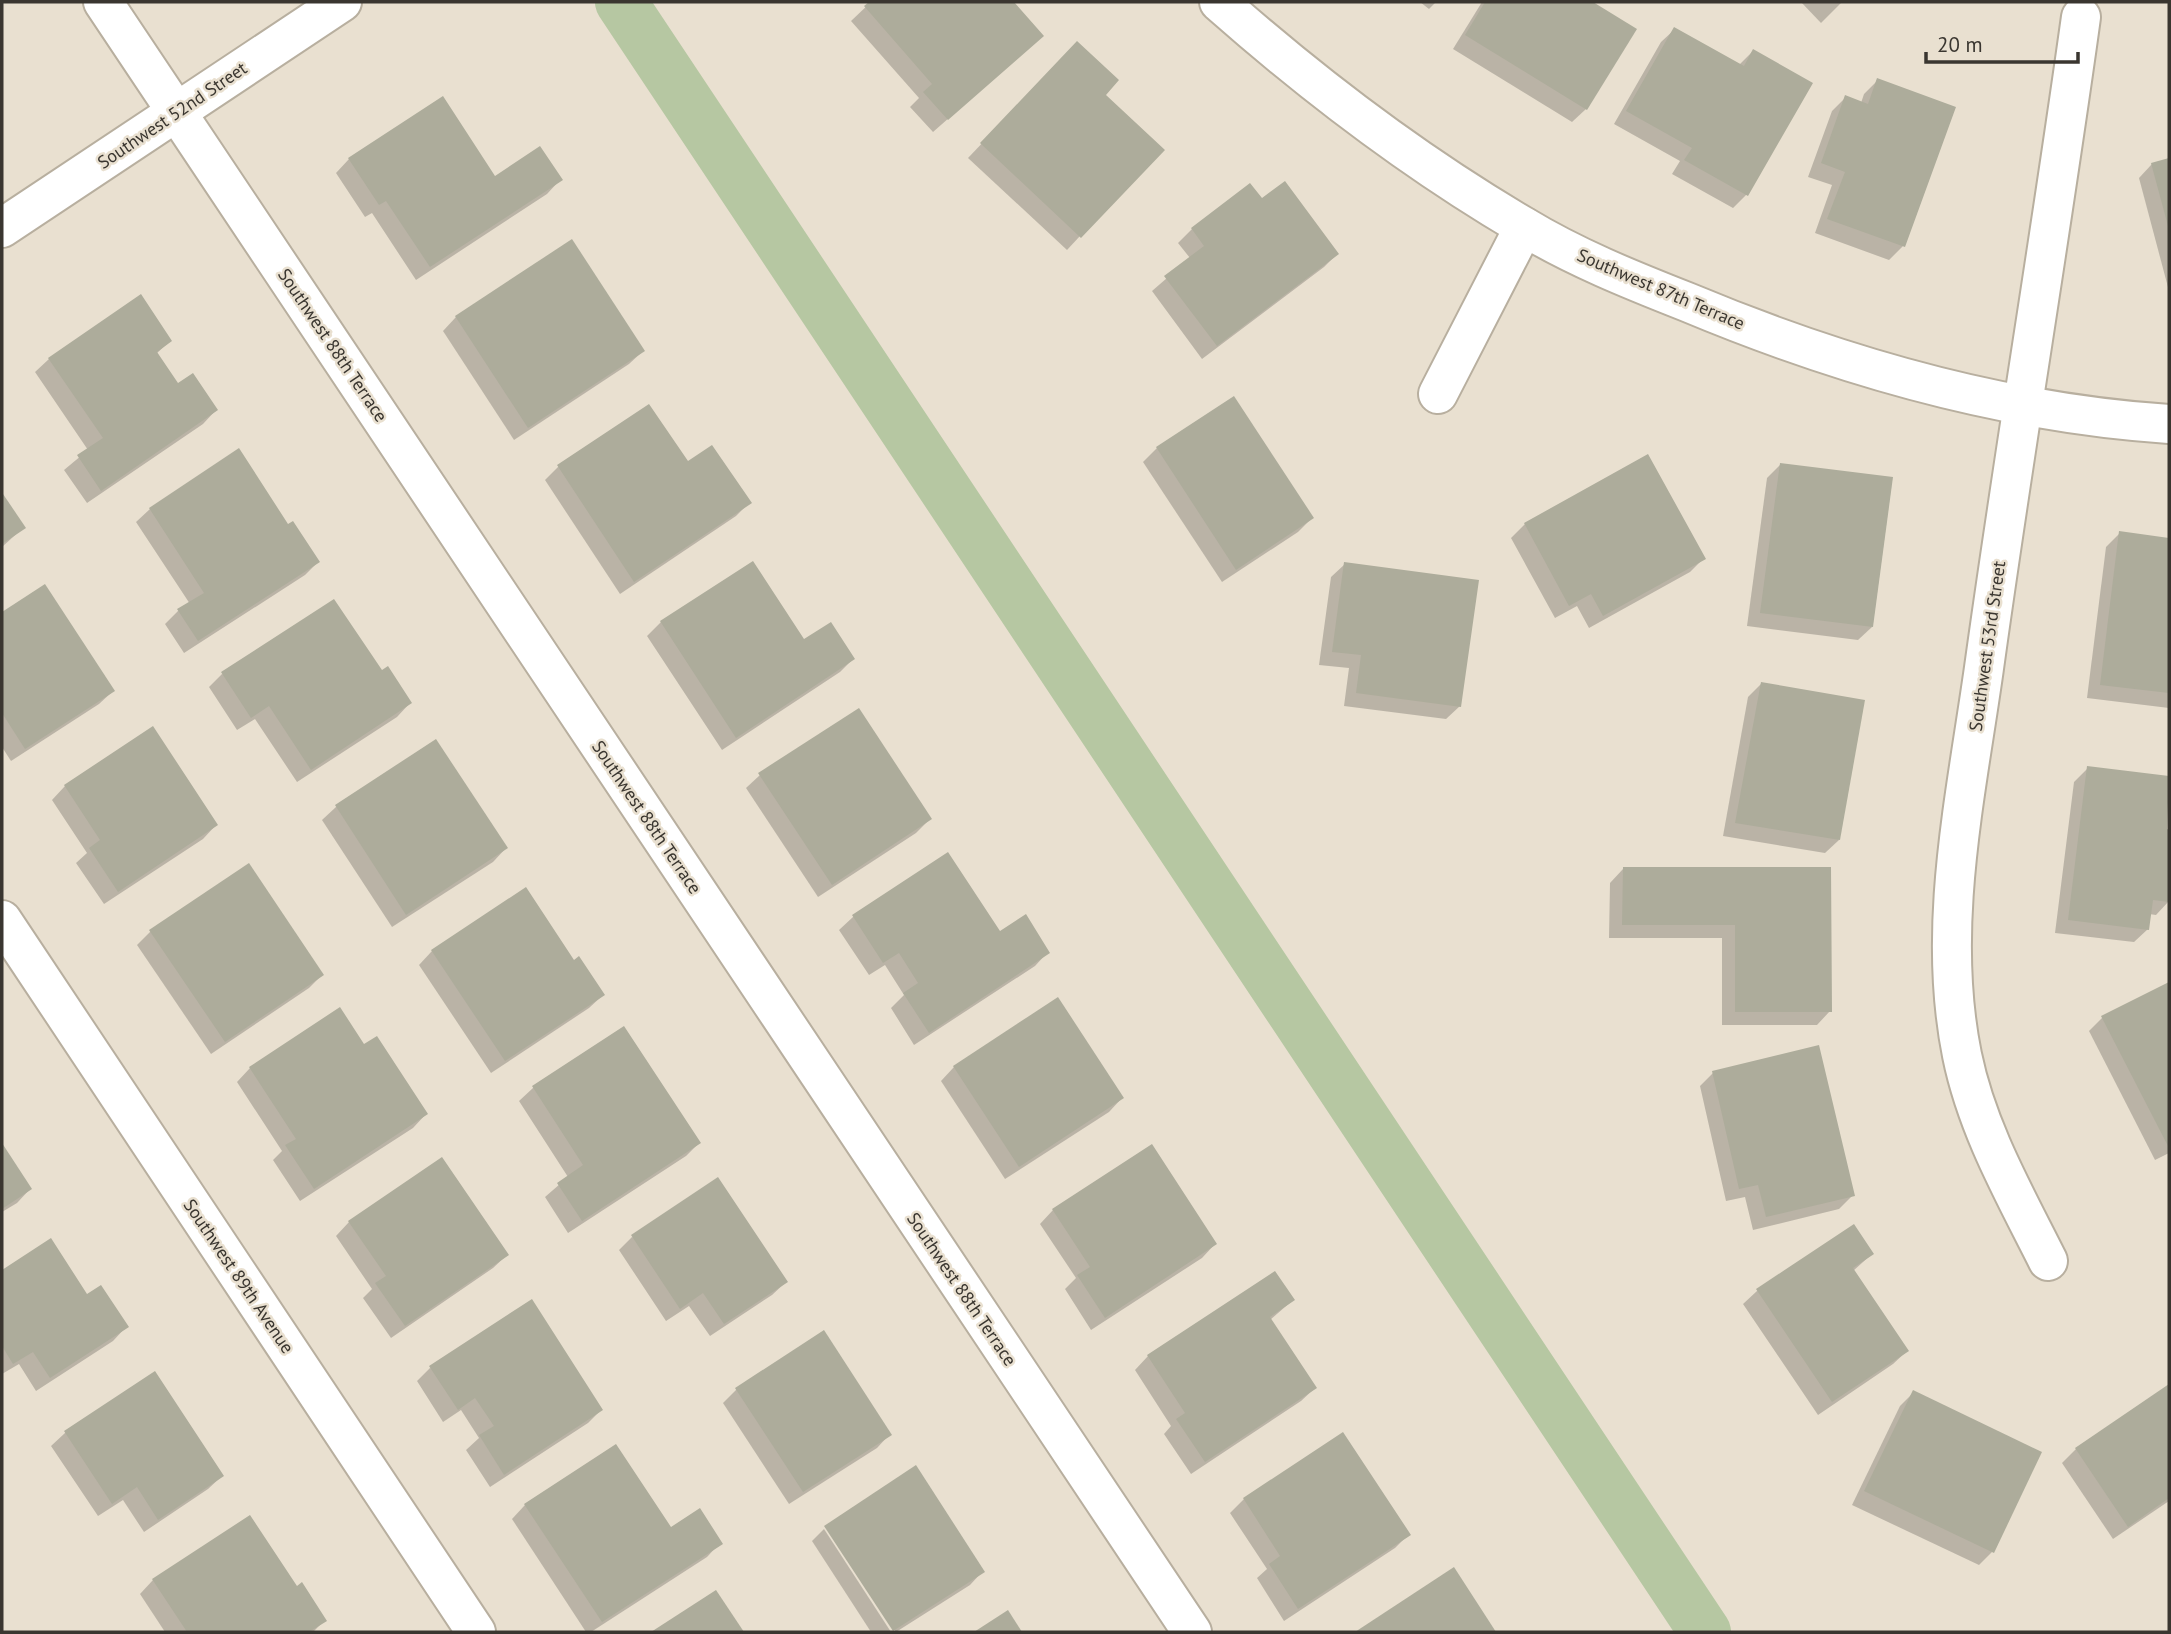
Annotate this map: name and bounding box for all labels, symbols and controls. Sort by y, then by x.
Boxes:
scale bar [1926,21,2078,65]
text: 20 m [1937,31,1983,58]
street label: Southwest 52nd Street [93,56,251,174]
street label: Southwest 87th Terrace [1574,243,1748,335]
street label: Southwest 88th Terrace [273,264,393,426]
street label: Southwest 53rd Street [1964,559,2010,733]
street label: Southwest 88th Terrace [587,736,707,898]
street label: Southwest 89th Avenue [179,1194,299,1358]
street label: Southwest 88th Terrace [902,1208,1022,1370]

